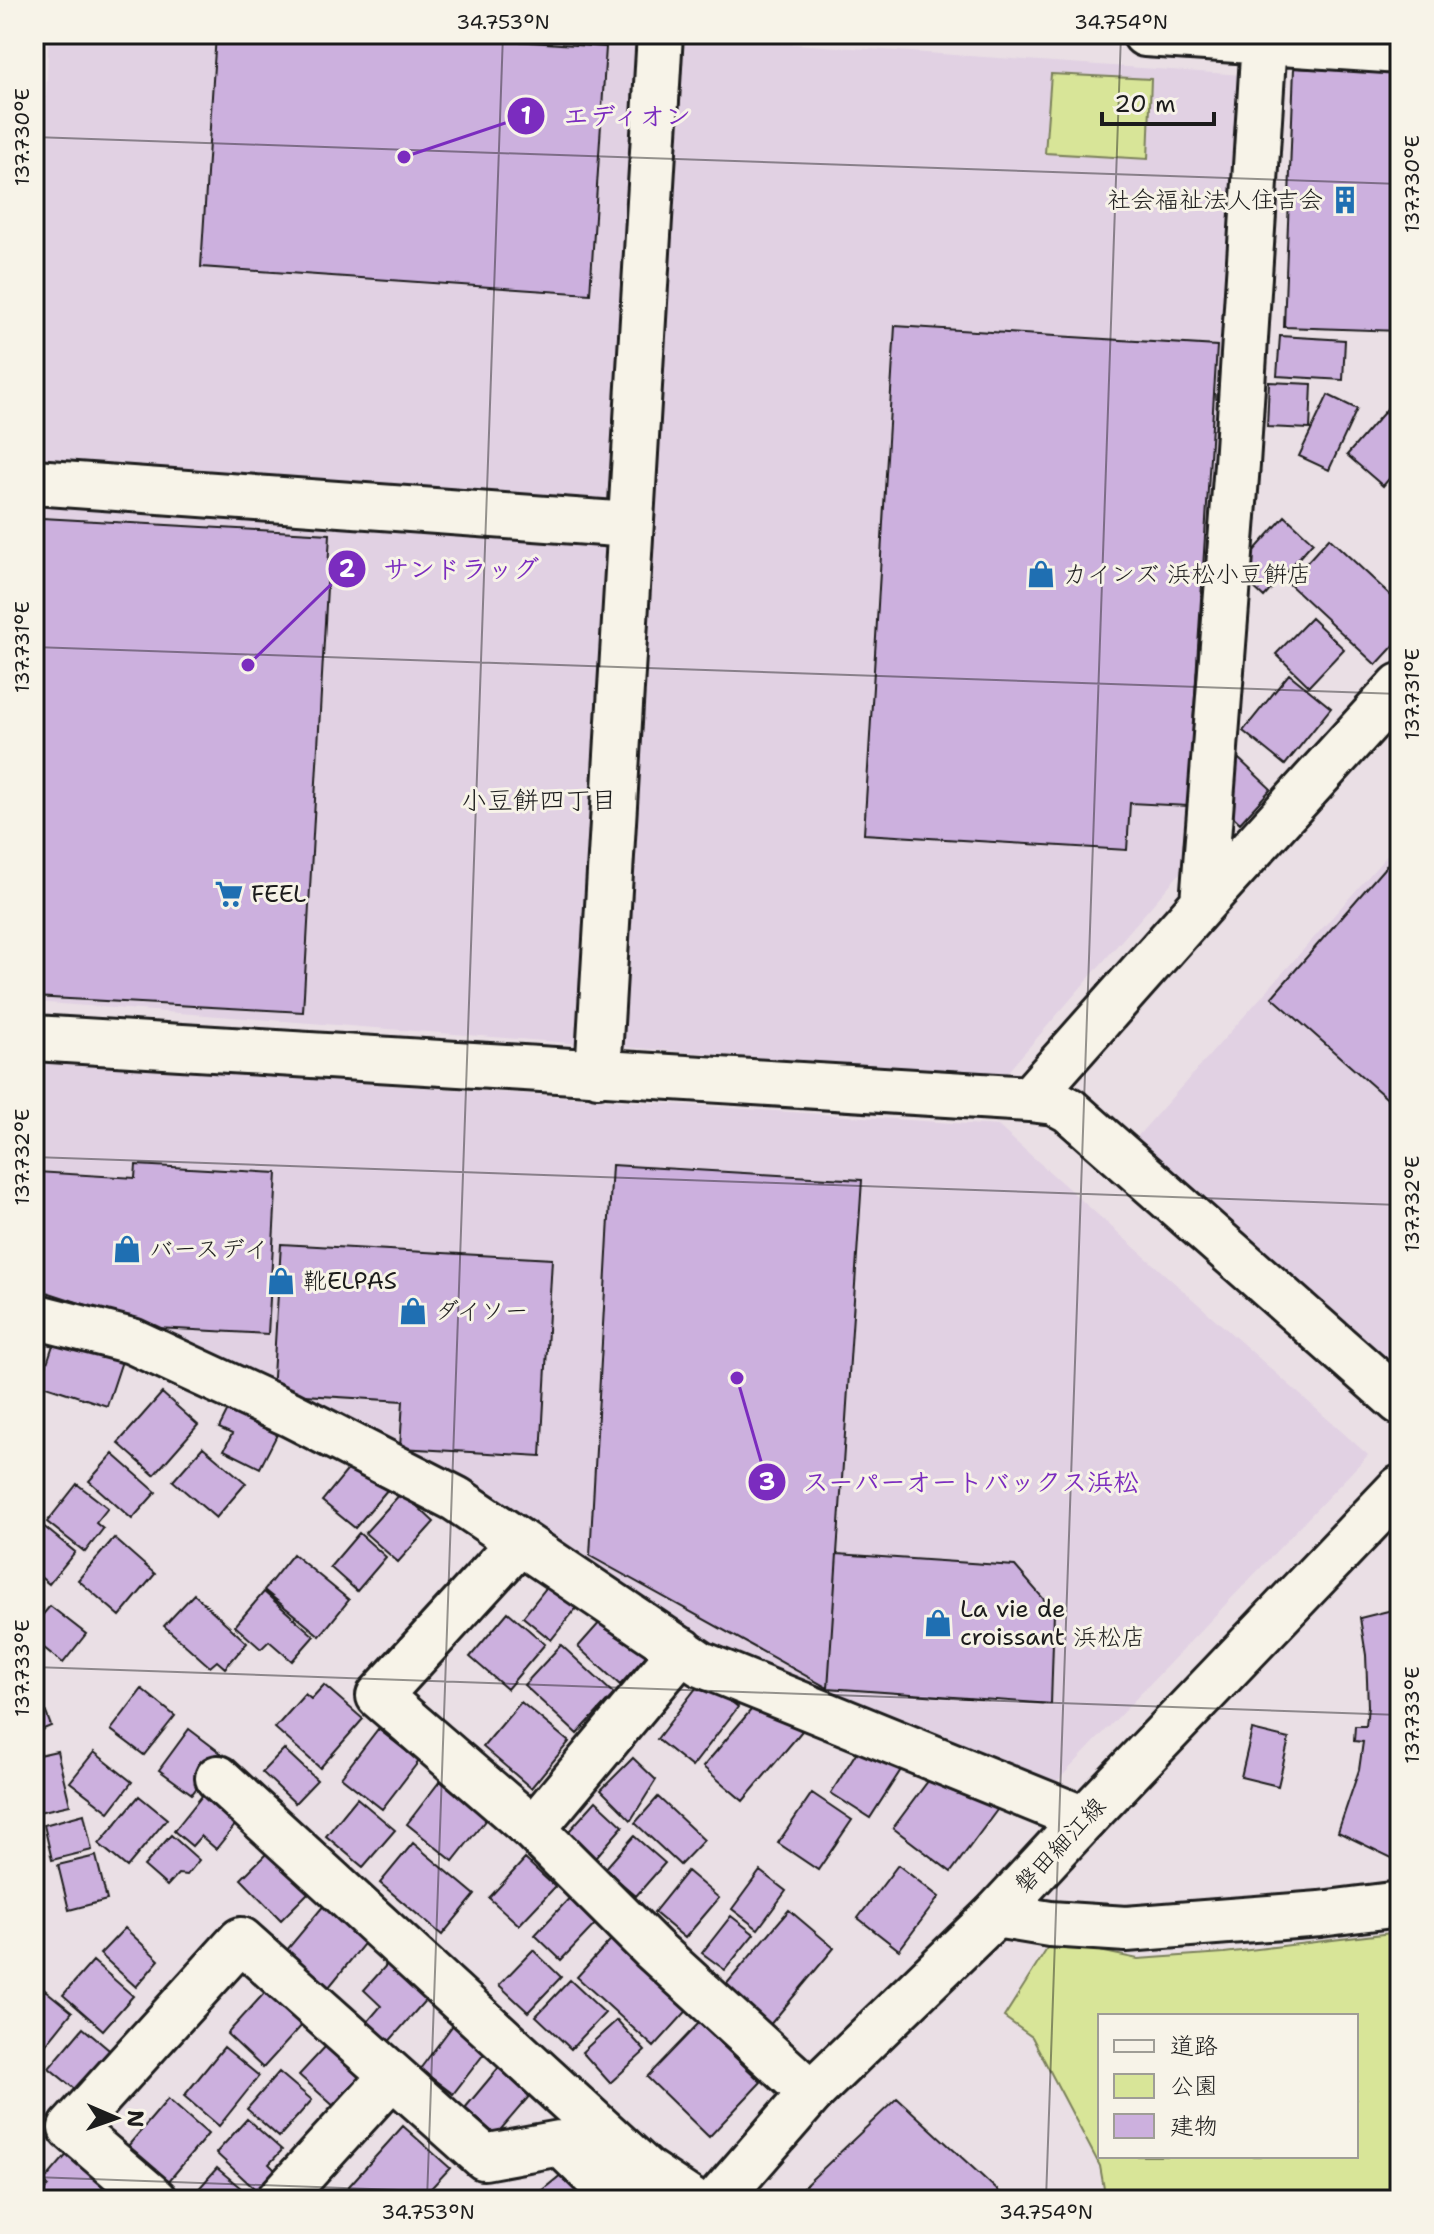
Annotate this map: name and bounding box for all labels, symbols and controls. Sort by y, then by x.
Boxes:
text: 34.753°N [456,9,550,35]
text: 34.754°N [1074,9,1168,35]
scale bar [1102,76,1214,126]
text: 137.730°E [9,88,35,186]
text: 20 m [1114,88,1176,120]
callout: エディオン [506,91,708,141]
text: エディオン [563,98,691,133]
text: 1 [521,100,531,132]
text: 137.730°E [1399,135,1425,233]
place label: 社会福祉法人住吉会 [1107,184,1323,216]
building icon: 社会福祉法人住吉会 [1330,185,1360,215]
callout: サンドラッグ [327,544,555,594]
text: サンドラッグ [383,551,539,586]
text: 2 [339,553,356,585]
place label: カインズ 浜松小豆餠店 [1063,558,1311,590]
shop icon: カインズ 浜松小豆餠店 [1026,559,1056,589]
text: 137.731°E [9,601,35,693]
text: 137.731°E [1399,648,1425,740]
district label: 小豆餅四丁目 [461,782,617,817]
place label: FEEL [251,878,306,910]
supermarket icon: FEEL [214,879,244,909]
text: 137.732°E [9,1108,35,1206]
text: 137.732°E [1399,1155,1425,1253]
place label: バースデイ [149,1233,268,1265]
shop icon: バースデイ [112,1234,142,1264]
place label: 靴ELPAS [303,1265,397,1297]
shop icon: 靴ELPAS [266,1266,296,1296]
place label: ダイソー [435,1295,529,1327]
shop icon: ダイソー [398,1296,428,1326]
callout: スーパーオートバックス浜松 [747,1457,1156,1507]
text: スーパーオートバックス浜松 [803,1464,1139,1499]
text: 3 [759,1466,775,1498]
place label: La vie de croissant 浜松店 [960,1593,1145,1653]
shop icon: La vie de croissant 浜松店 [923,1608,953,1638]
text: 137.733°E [9,1619,35,1717]
text: 137.733°E [1399,1666,1425,1764]
street label: 磐田細江線 [1007,1790,1113,1900]
legend [1098,2014,1358,2158]
text: 道路 [1170,2030,1218,2062]
text: 公園 [1170,2070,1218,2102]
north arrow [76,2078,156,2158]
text: N [121,2109,150,2128]
text: 建物 [1170,2110,1218,2142]
text: 34.753°N [381,2199,475,2225]
text: 34.754°N [999,2199,1093,2225]

